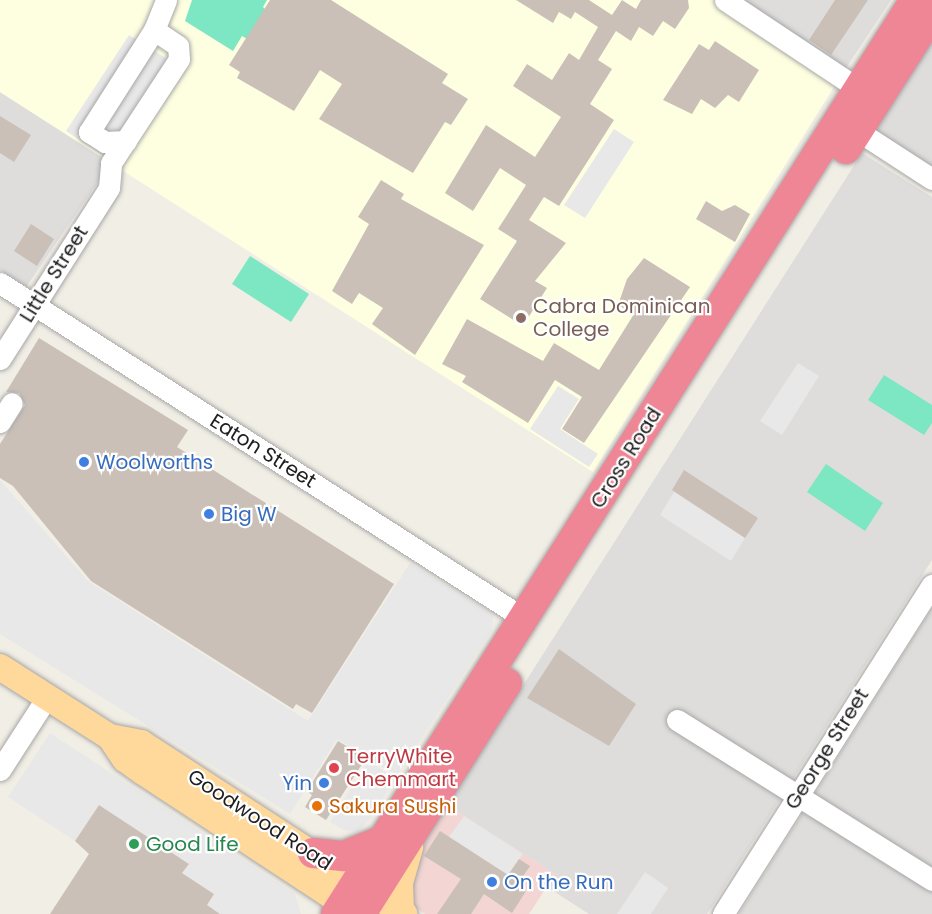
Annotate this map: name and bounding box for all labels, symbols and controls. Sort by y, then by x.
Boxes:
street label: Little Street [15,221,93,327]
place label: Cabra Dominican College [533,294,710,341]
marker: Cabra Dominican College [514,311,528,325]
street label: Cross Road [586,403,666,513]
street label: Eaton Street [206,409,320,493]
place label: Woolworths [96,450,213,474]
marker: Woolworths [77,455,91,469]
place label: Big W [221,502,277,526]
marker: Big W [202,507,216,521]
street label: George Street [780,684,874,814]
place label: TerryWhite Chemmart [346,744,456,791]
marker: TerryWhite Chemmart [327,761,341,775]
street label: Goodwood Road [183,764,337,876]
place label: Yin [283,771,312,795]
marker: Yin [317,776,331,790]
place label: Sakura Sushi [329,794,456,818]
marker: Sakura Sushi [310,799,324,813]
place label: Good Life [146,832,239,856]
marker: Good Life [127,837,141,851]
place label: On the Run [504,870,613,894]
marker: On the Run [485,875,499,889]

